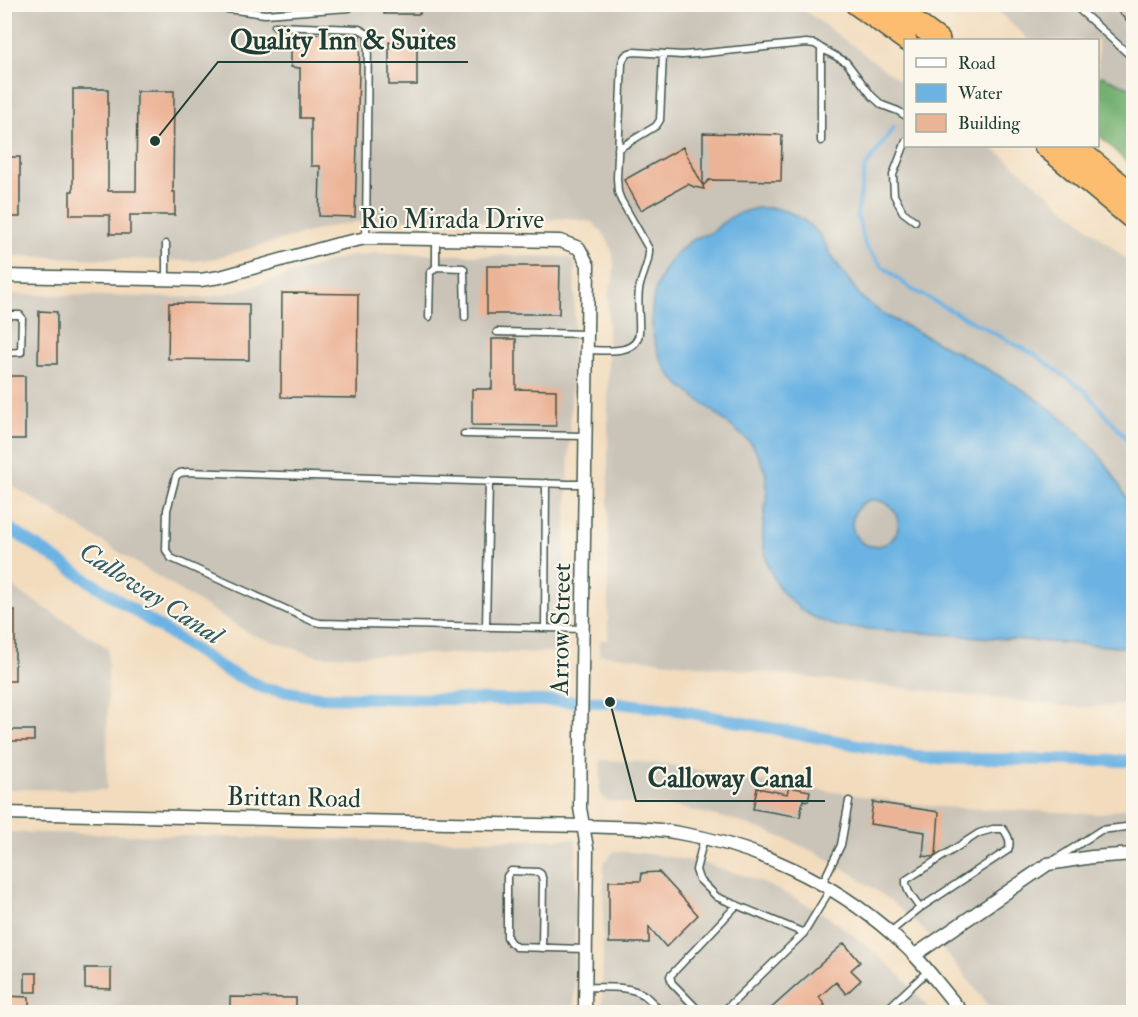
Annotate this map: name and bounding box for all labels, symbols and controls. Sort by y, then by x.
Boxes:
callout: Quality Inn & Suites [218,17,468,62]
text: Quality Inn & Suites [230,24,456,58]
legend [904,39,1099,147]
text: Road [958,52,996,75]
text: Water [957,82,1002,105]
text: Building [958,112,1021,135]
street label: Rio Mirada Drive [360,204,544,236]
water label: Calloway Canal [73,535,231,653]
street label: Arrow Street [544,563,578,696]
callout: Calloway Canal [636,756,825,801]
text: Calloway Canal [648,762,814,796]
street label: Brittan Road [227,781,362,815]

